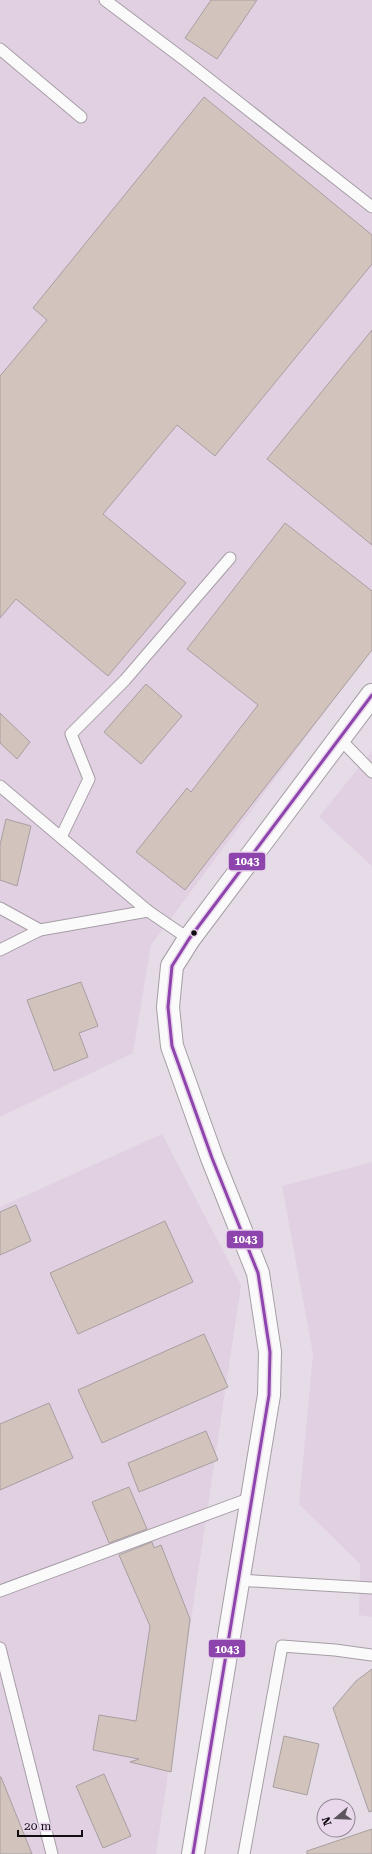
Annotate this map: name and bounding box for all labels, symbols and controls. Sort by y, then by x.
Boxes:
line badge: 1043 [228,852,266,871]
text: 1043 [235,855,259,868]
unlabelled marker [189,928,199,938]
line badge: 1043 [226,1230,264,1249]
text: 1043 [233,1233,257,1246]
line badge: 1043 [208,1639,246,1658]
text: 1043 [215,1643,239,1656]
north arrow [316,1798,356,1838]
scale bar [18,1812,82,1838]
text: N [319,1814,335,1827]
text: 20 m [24,1819,51,1833]

